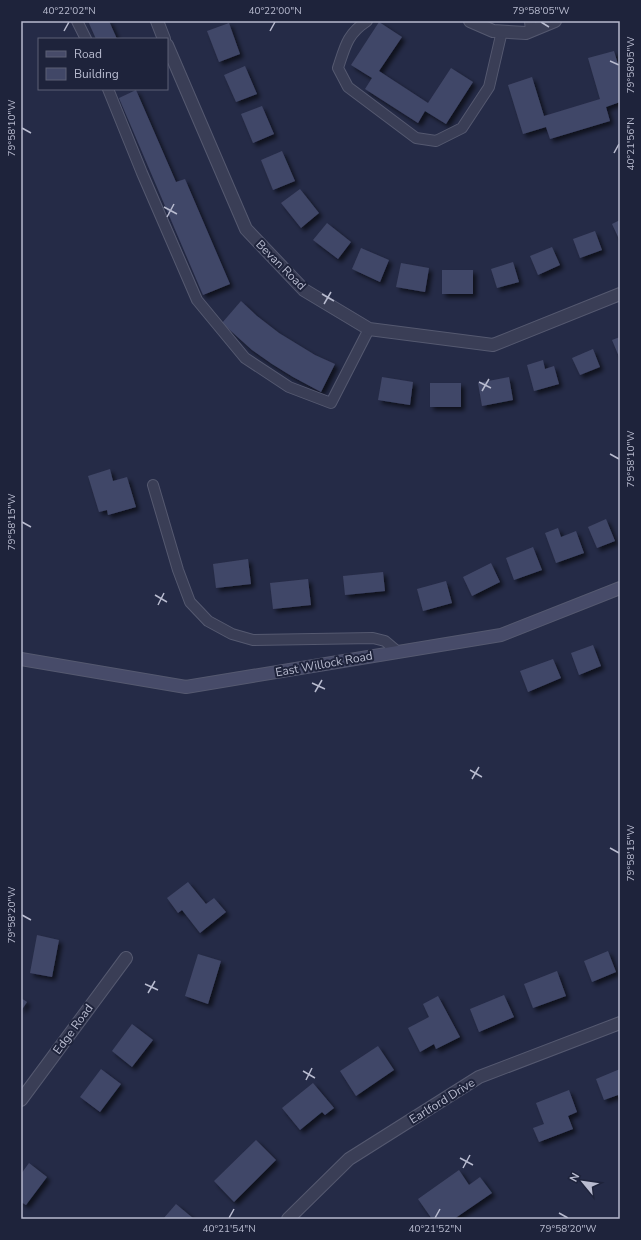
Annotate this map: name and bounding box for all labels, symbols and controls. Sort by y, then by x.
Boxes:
text: 40°22'02"N [42,4,96,18]
text: 40°22'00"N [248,4,302,18]
text: 79°58'05"W [513,4,569,18]
text: 79°58'05"W [624,37,638,93]
legend [38,38,168,90]
text: Road [74,46,102,62]
text: Building [74,66,119,82]
text: 79°58'10"W [5,100,19,156]
text: 40°21'56"N [624,117,638,171]
street label: Bevan Road [252,236,310,294]
text: 79°58'10"W [624,431,638,487]
text: 79°58'15"W [5,494,19,550]
street label: East Willock Road [274,648,374,680]
text: 79°58'15"W [624,825,638,881]
text: 79°58'20"W [5,887,19,943]
street label: Edge Road [49,1001,97,1057]
street label: Earlford Drive [406,1075,478,1127]
north arrow [563,1162,603,1202]
text: N [566,1170,583,1185]
text: 40°21'54"N [202,1222,256,1236]
text: 40°21'52"N [408,1222,462,1236]
text: 79°58'20"W [540,1222,596,1236]

